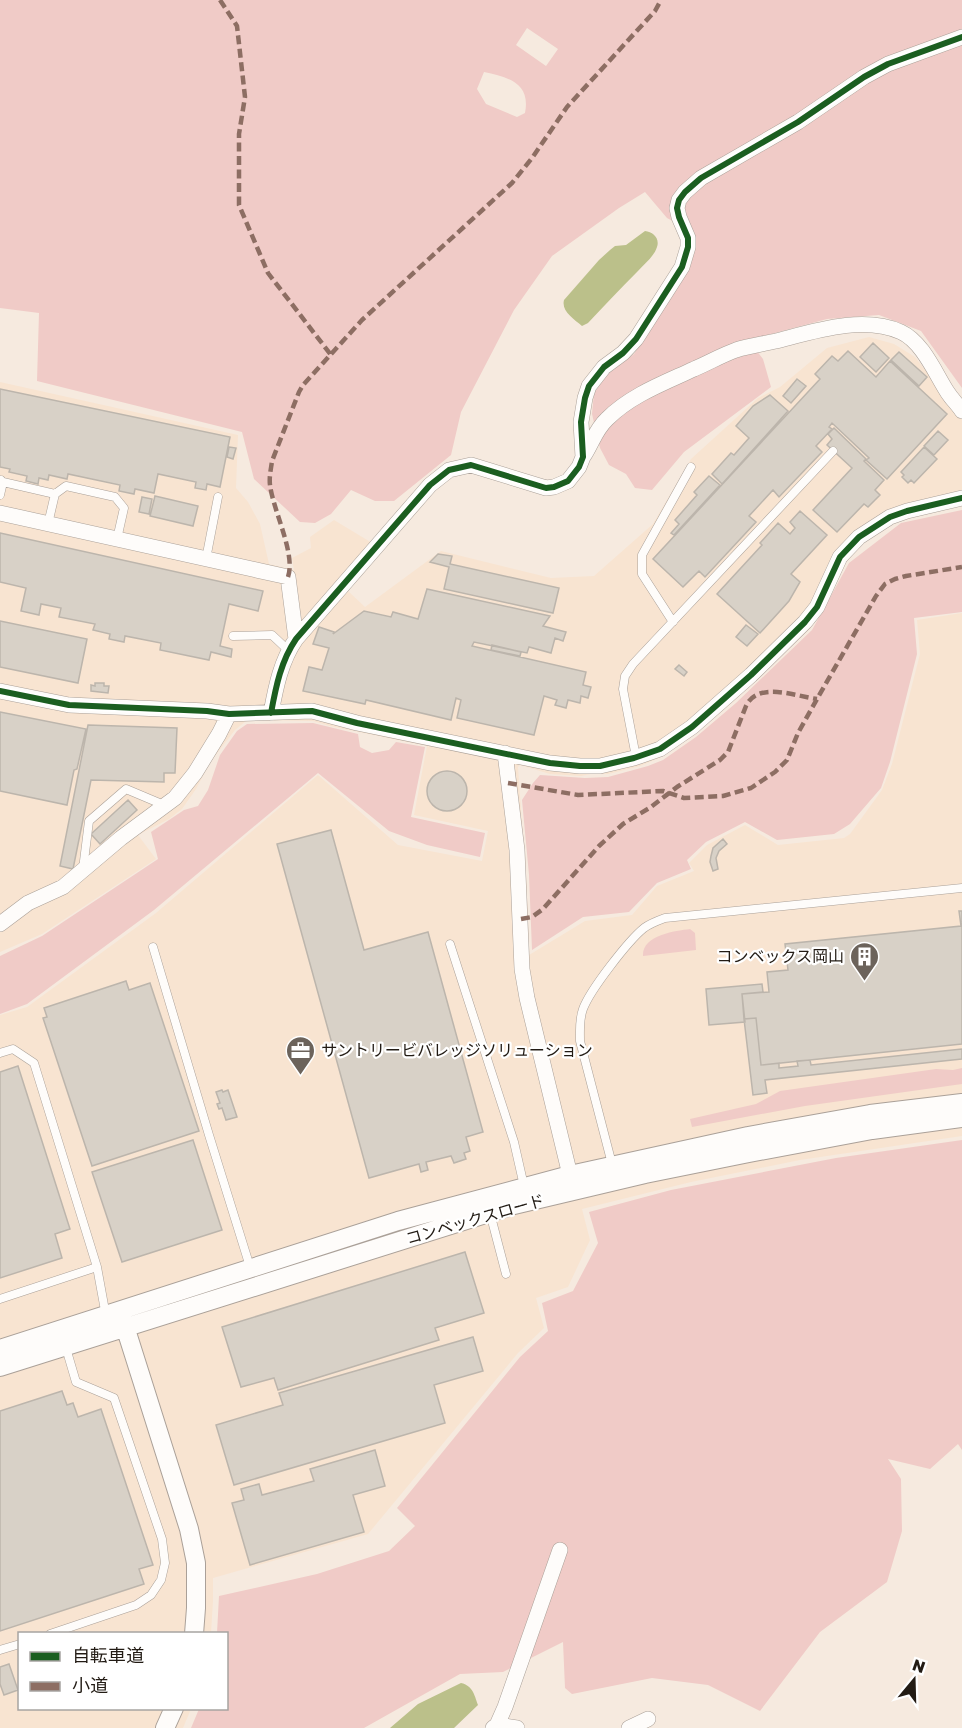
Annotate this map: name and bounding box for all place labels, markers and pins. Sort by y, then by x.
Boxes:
building icon: コンベックス岡山 [849,940,881,982]
place label: コンベックス岡山 [716,946,844,966]
office icon: サントリービバレッジソリューション [284,1034,316,1076]
place label: サントリービバレッジソリューション [321,1040,593,1060]

